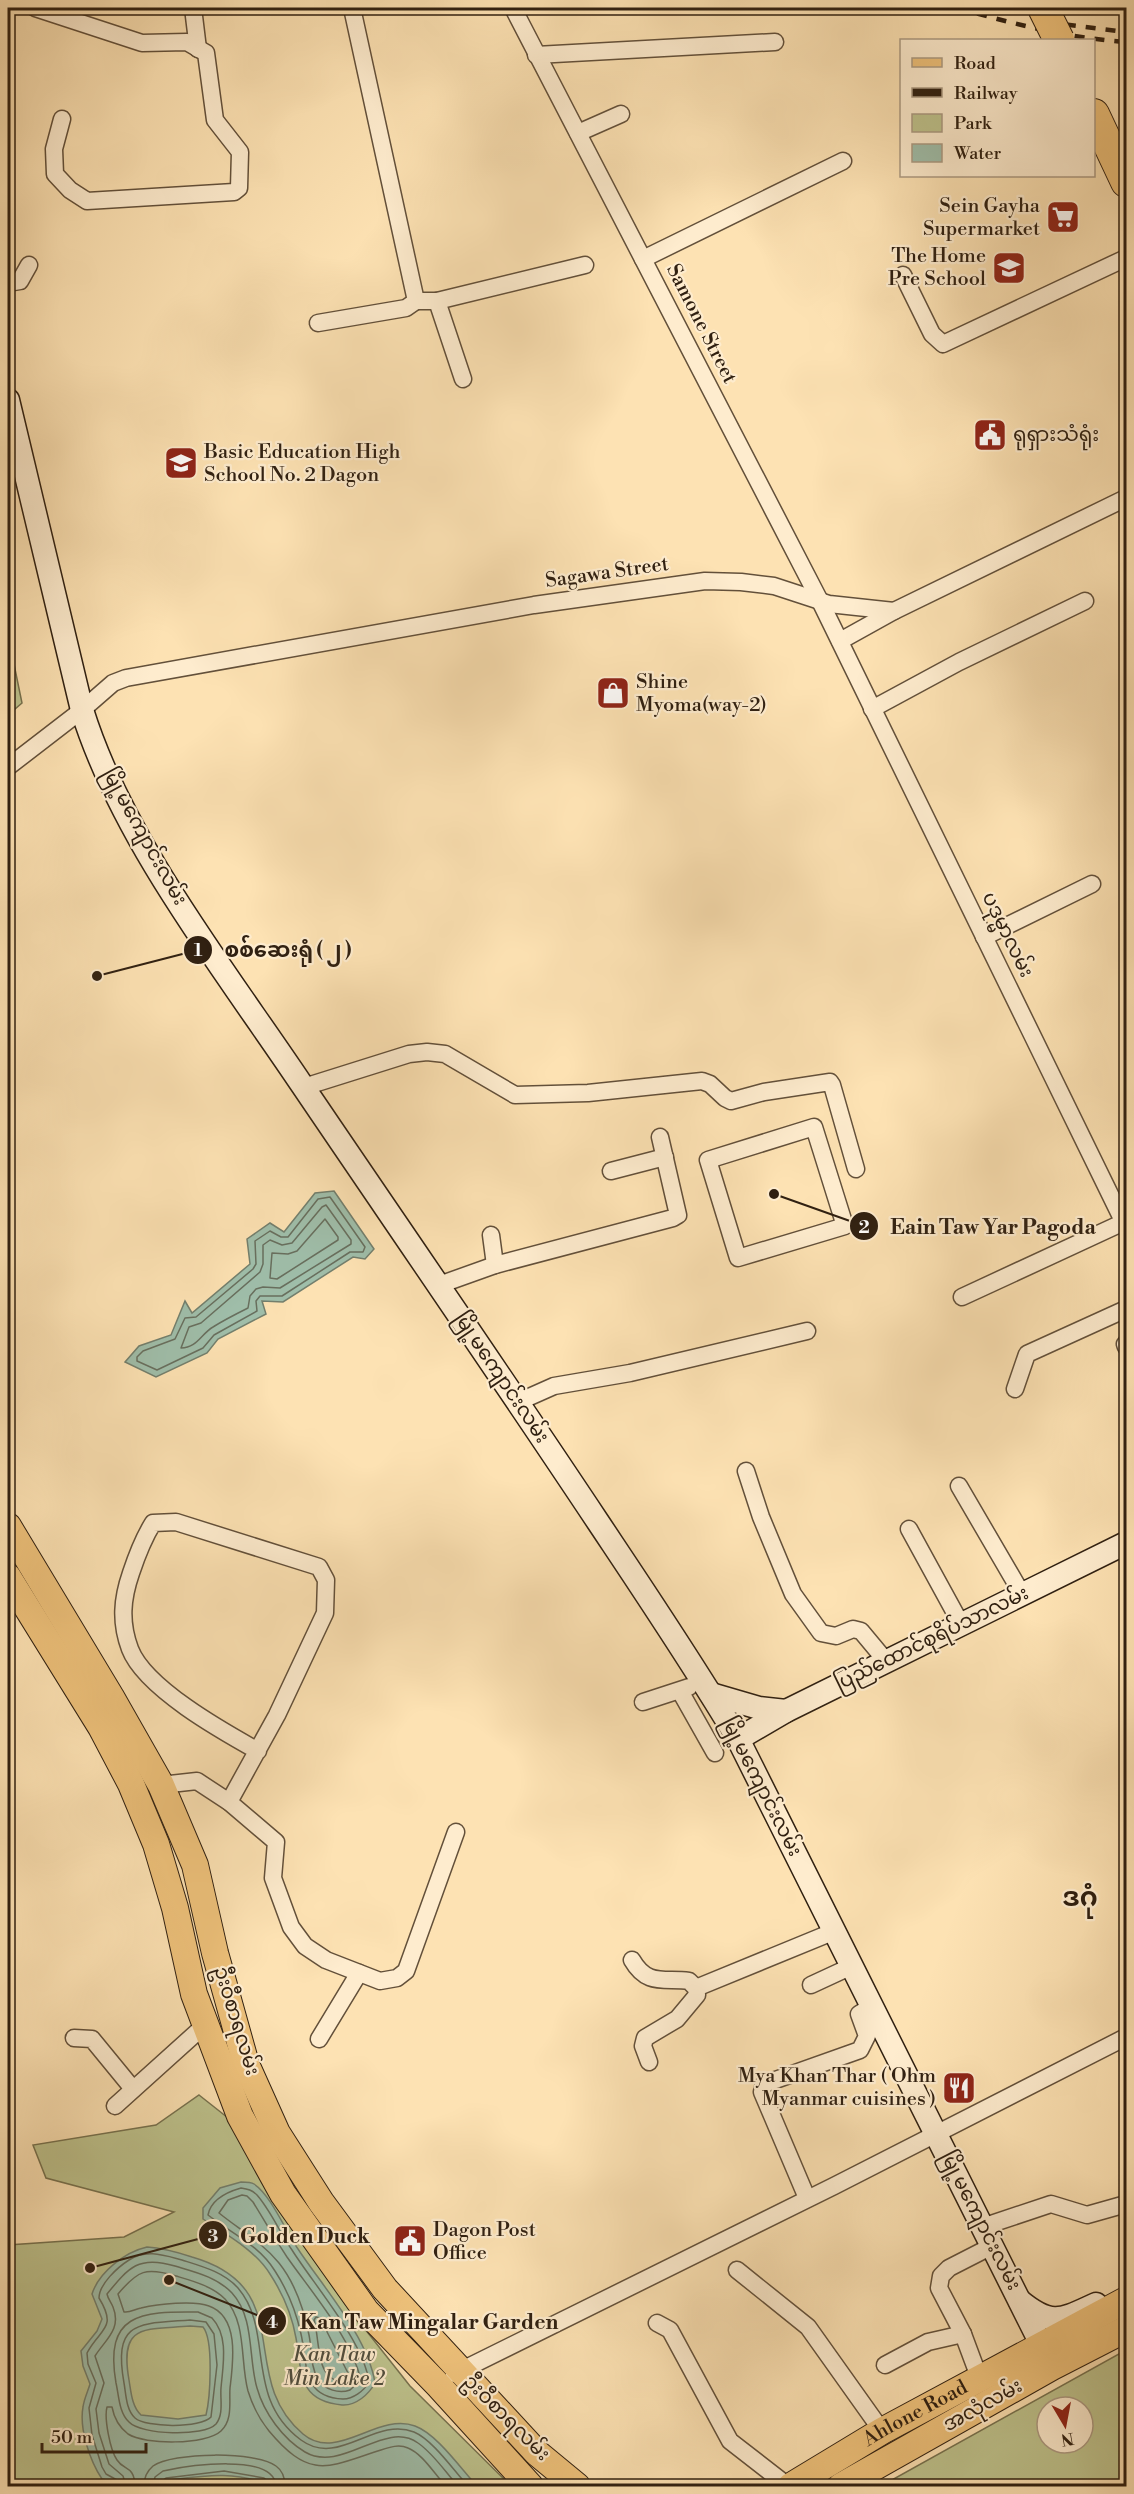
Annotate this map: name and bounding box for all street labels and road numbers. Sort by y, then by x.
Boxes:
street label: Samone Street [660,260,742,388]
street label: Sagawa Street [544,552,670,594]
street label: မြို့မကျောင်းလမ်း [94,763,195,911]
street label: ပဒုမ္မာလမ်း [973,887,1041,983]
street label: မြို့မကျောင်းလမ်း [446,1306,557,1450]
street label: ပြည်ထောင်စုရိပ်သာလမ်း [830,1578,1034,1700]
street label: မြို့မကျောင်းလမ်း [713,1712,810,1862]
street label: ဦးဝီစာရလမ်း [206,1962,267,2079]
street label: မြို့မကျောင်းလမ်း [932,2146,1029,2296]
street label: ဦးဝီစာရလမ်း [456,2367,557,2468]
street label: အလုံလမ်း [938,2371,1028,2441]
street label: Ahlone Road [858,2375,972,2453]

